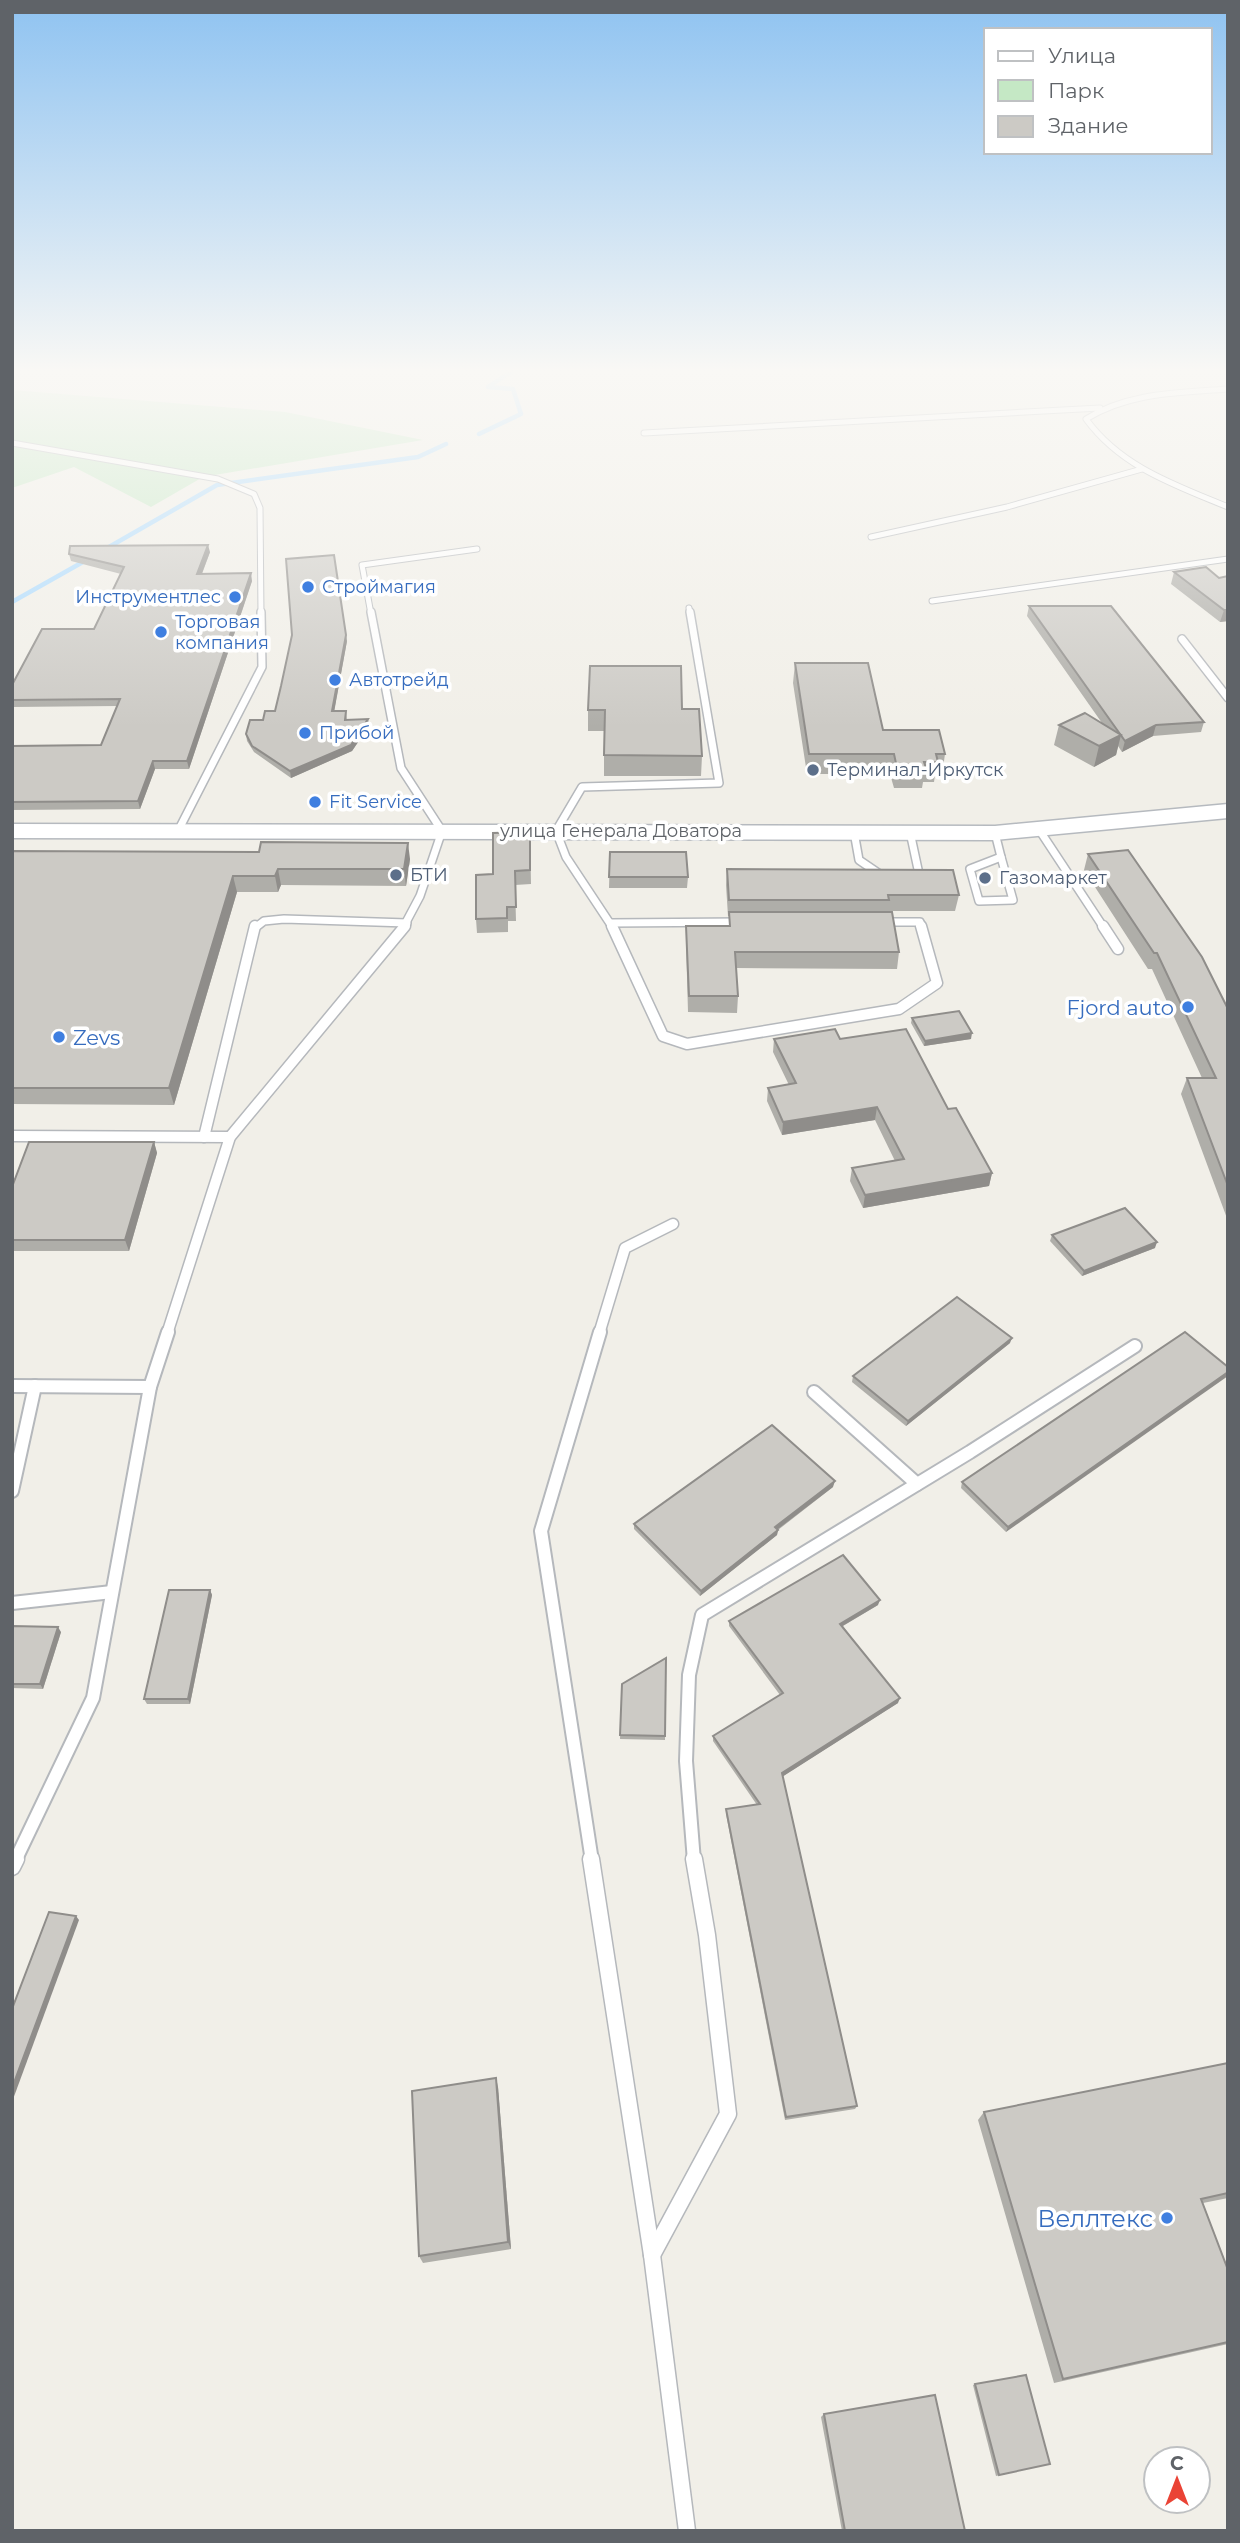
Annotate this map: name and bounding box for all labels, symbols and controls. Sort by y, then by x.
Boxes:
legend [984,28,1212,154]
text: Улица [1048,43,1116,68]
text: Парк [1048,78,1104,103]
text: Здание [1048,113,1129,138]
place label: Строймагия [322,576,436,598]
marker: Строймагия [300,579,316,595]
place label: Инструментлес [75,586,221,608]
marker: Инструментлес [227,589,243,605]
place label: Торговая компания [175,611,269,654]
marker: Торговая компания [153,624,169,640]
place label: Автотрейд [349,669,449,691]
marker: Автотрейд [327,672,343,688]
place label: Прибой [319,722,394,744]
marker: Прибой [297,725,313,741]
place label: Терминал-Иркутск [827,759,1004,781]
marker: Терминал-Иркутск [805,762,821,778]
place label: Fit Service [329,791,422,813]
marker: Fit Service [307,794,323,810]
street label: улица Генерала Доватора [499,820,742,842]
place label: БТИ [410,864,448,886]
marker: БТИ [388,867,404,883]
place label: Газомаркет [999,867,1107,889]
marker: Газомаркет [977,870,993,886]
place label: Fjord auto [1066,995,1174,1020]
marker: Fjord auto [1180,999,1196,1015]
place label: Zevs [73,1025,120,1050]
marker: Zevs [51,1029,67,1045]
place label: Веллтекс [1037,2204,1153,2233]
marker: Веллтекс [1159,2210,1175,2226]
north arrow [1142,2445,1212,2515]
text: С [1170,2452,1184,2475]

